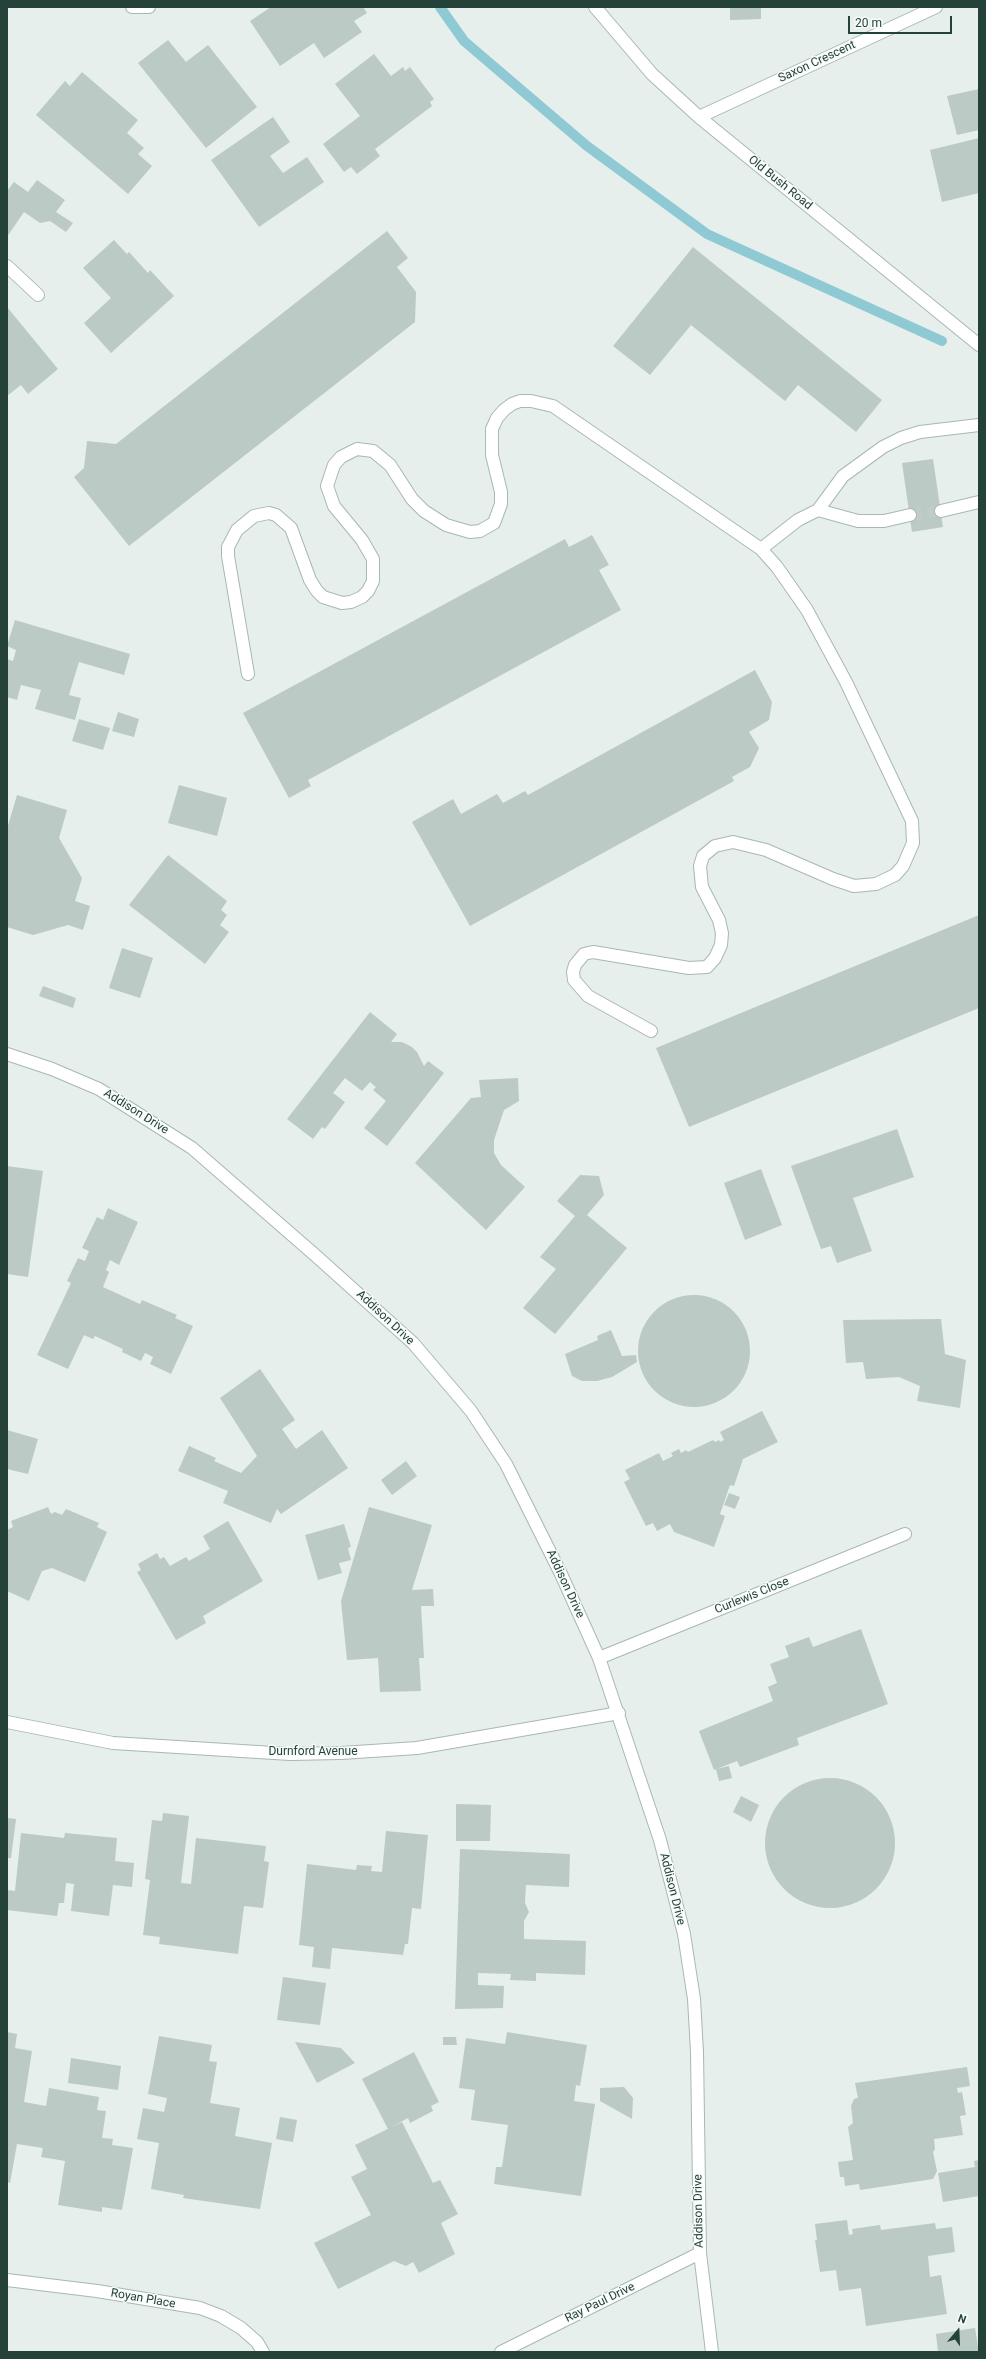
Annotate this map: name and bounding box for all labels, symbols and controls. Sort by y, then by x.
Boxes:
scale bar [850,8,954,34]
text: 20 m [855,16,882,30]
street label: Saxon Crescent [776,38,858,86]
street label: Old Bush Road [745,153,815,213]
street label: Addison Drive [101,1086,171,1138]
street label: Addison Drive [353,1288,417,1348]
street label: Addison Drive [543,1547,587,1621]
street label: Curlewis Close [713,1575,791,1617]
street label: Durnford Avenue [268,1745,358,1759]
street label: Addison Drive [656,1851,688,1927]
street label: Addison Drive [691,2174,707,2248]
street label: Ray Paul Drive [563,2280,637,2326]
street label: Royan Place [109,2286,177,2312]
north arrow [938,2311,978,2351]
text: N [956,2312,968,2327]

